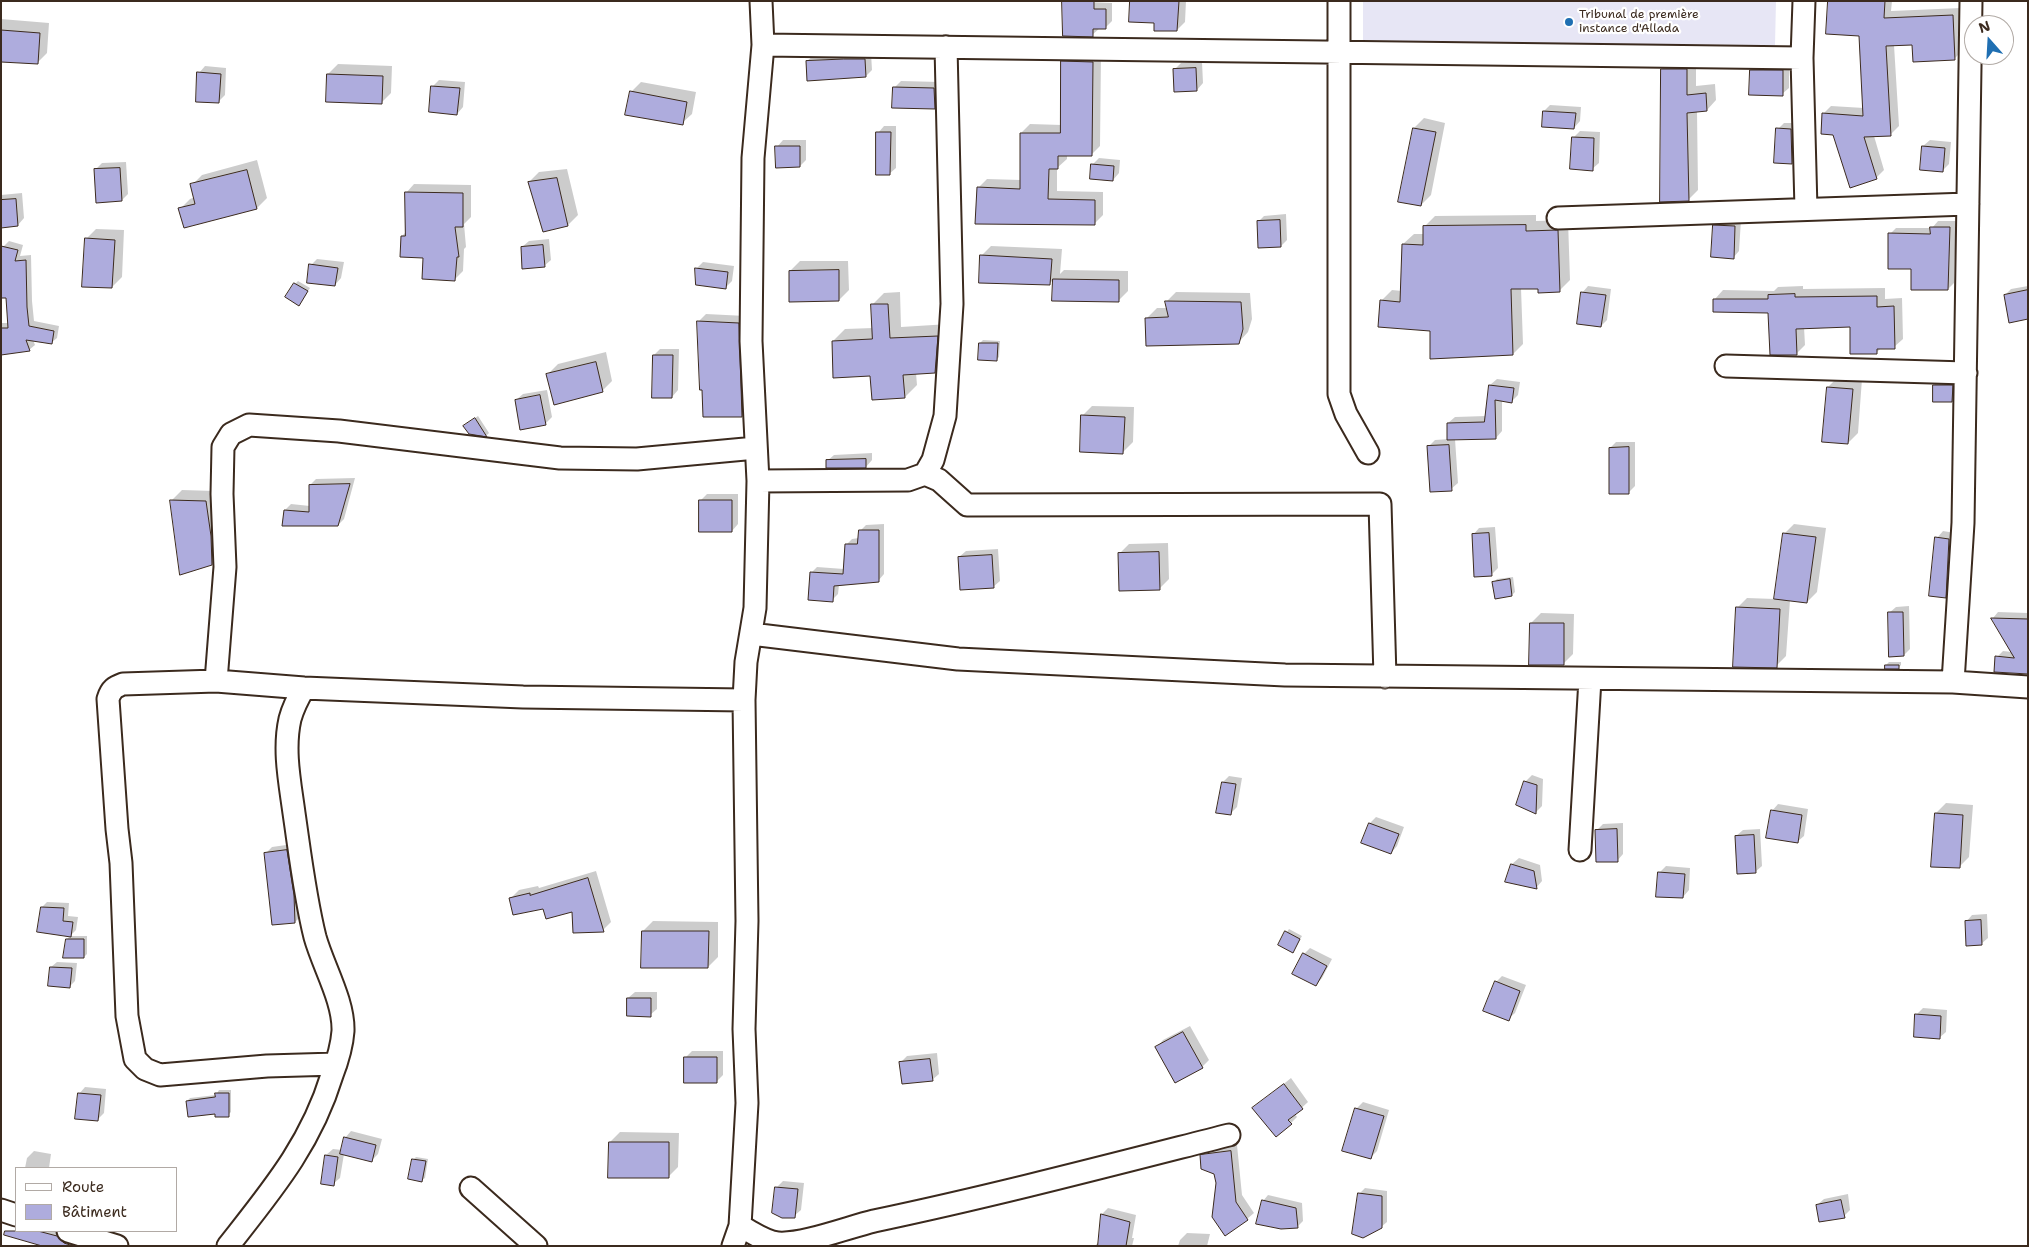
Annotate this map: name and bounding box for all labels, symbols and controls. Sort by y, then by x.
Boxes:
place label: Tribunal de première instance d'Allada [1579,8,1699,36]
north arrow [1964,15,2014,65]
marker: Tribunal de première instance d'Allada [1563,16,1575,28]
text: N [1976,16,1993,37]
legend [15,1167,178,1232]
text: Route [62,1177,104,1197]
text: Bâtiment [62,1202,127,1222]

